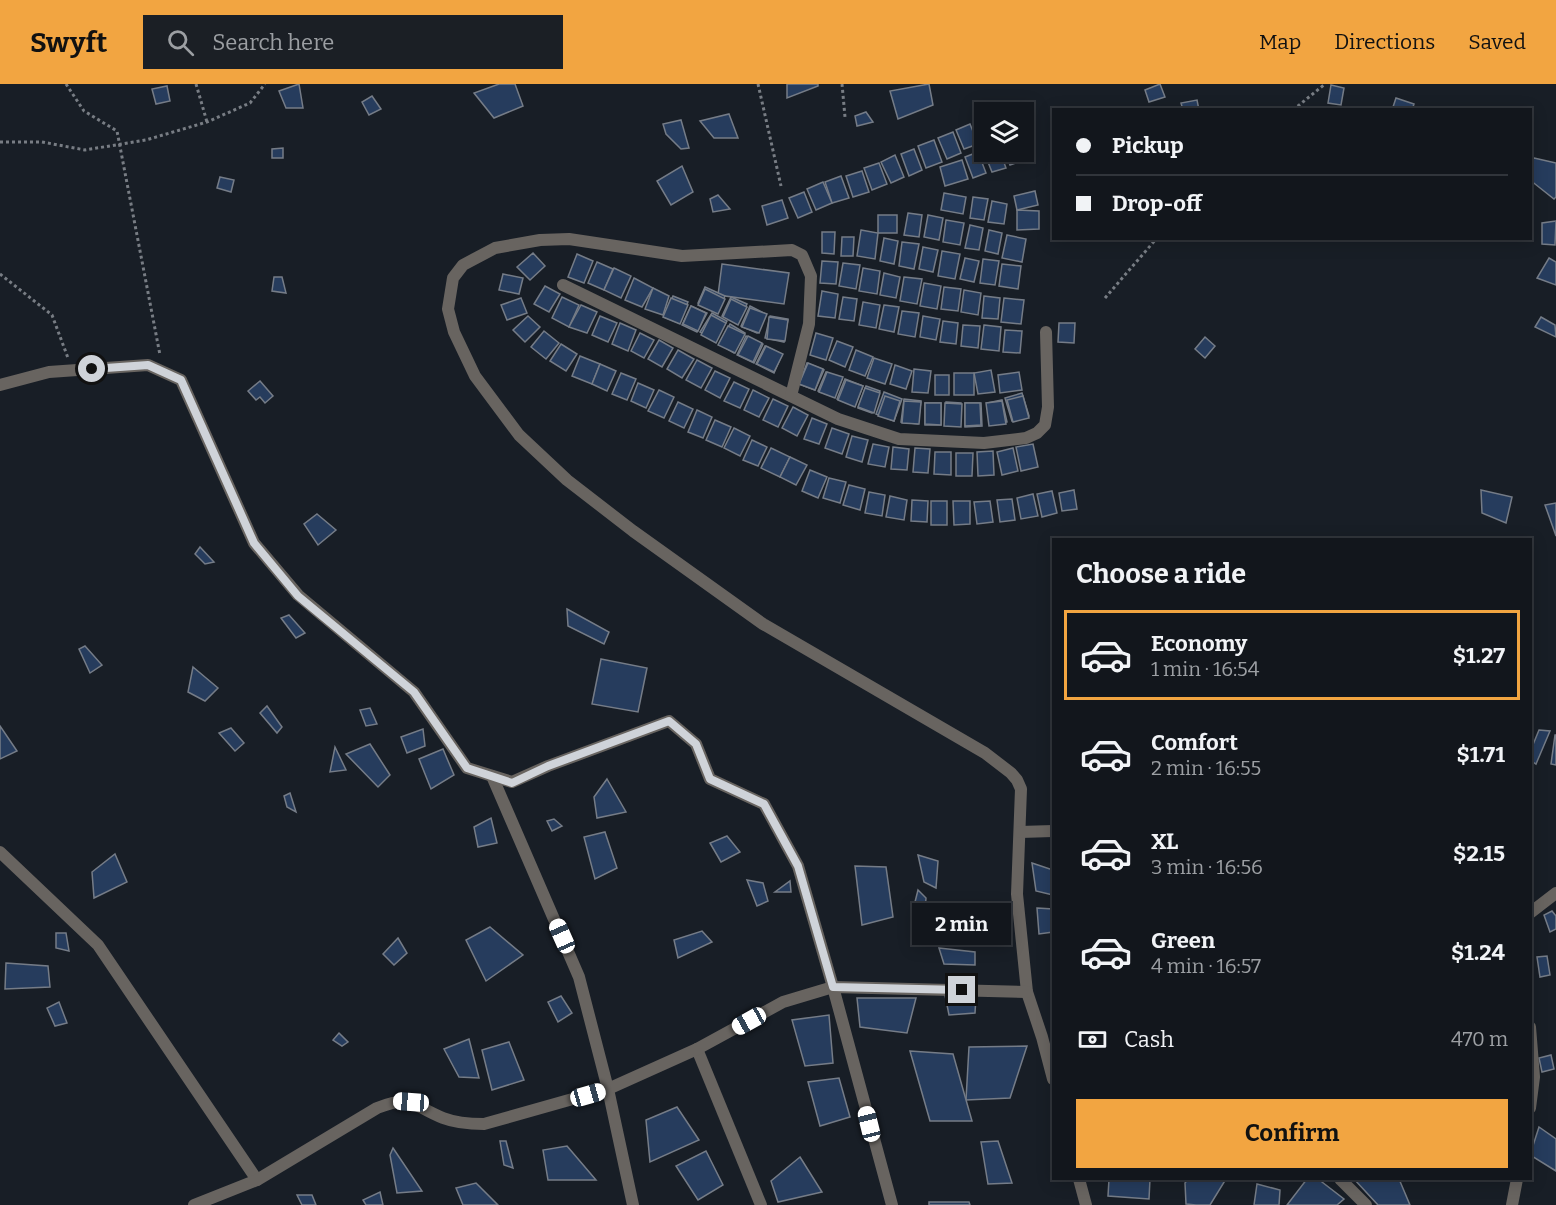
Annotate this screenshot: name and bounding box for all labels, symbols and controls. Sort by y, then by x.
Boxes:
search box [143,15,563,69]
text: Swyft [30,26,107,59]
icon: search [164,26,197,59]
text: Search here [212,29,334,56]
text: Map [1259,29,1301,55]
text: Directions [1334,29,1435,55]
text: Saved [1468,29,1526,55]
map controls [974,102,1034,162]
button: layers [974,102,1034,162]
text: Pickup [1112,132,1184,159]
text: Drop-off [1112,190,1202,217]
route start [78,355,105,382]
text: Choose a ride [1076,558,1246,590]
icon: car [1079,628,1133,682]
text: Economy [1151,630,1247,657]
text: $1.27 [1453,642,1505,669]
text: 1 min · 16:54 [1151,657,1259,681]
icon: car [1079,727,1133,781]
text: Comfort [1151,729,1238,756]
text: $1.71 [1457,741,1505,768]
text: 2 min · 16:55 [1151,756,1261,780]
icon: car [1079,826,1133,880]
text: XL [1151,828,1178,855]
text: $2.15 [1453,840,1505,867]
text: 3 min · 16:56 [1151,855,1263,879]
callout: 2 min [912,903,1012,945]
text: 2 min [935,912,988,936]
car [546,916,578,956]
icon: car [1079,925,1133,979]
text: Green [1151,927,1215,954]
text: $1.24 [1451,939,1505,966]
text: 4 min · 16:57 [1151,954,1261,978]
route end [948,976,975,1003]
car [729,1004,769,1038]
icon: cash [1076,1023,1109,1056]
text: Cash [1124,1026,1174,1053]
text: 470 m [1451,1027,1508,1051]
car [568,1081,608,1109]
car [392,1092,430,1112]
button: Confirm [1076,1099,1508,1168]
car [856,1104,882,1144]

